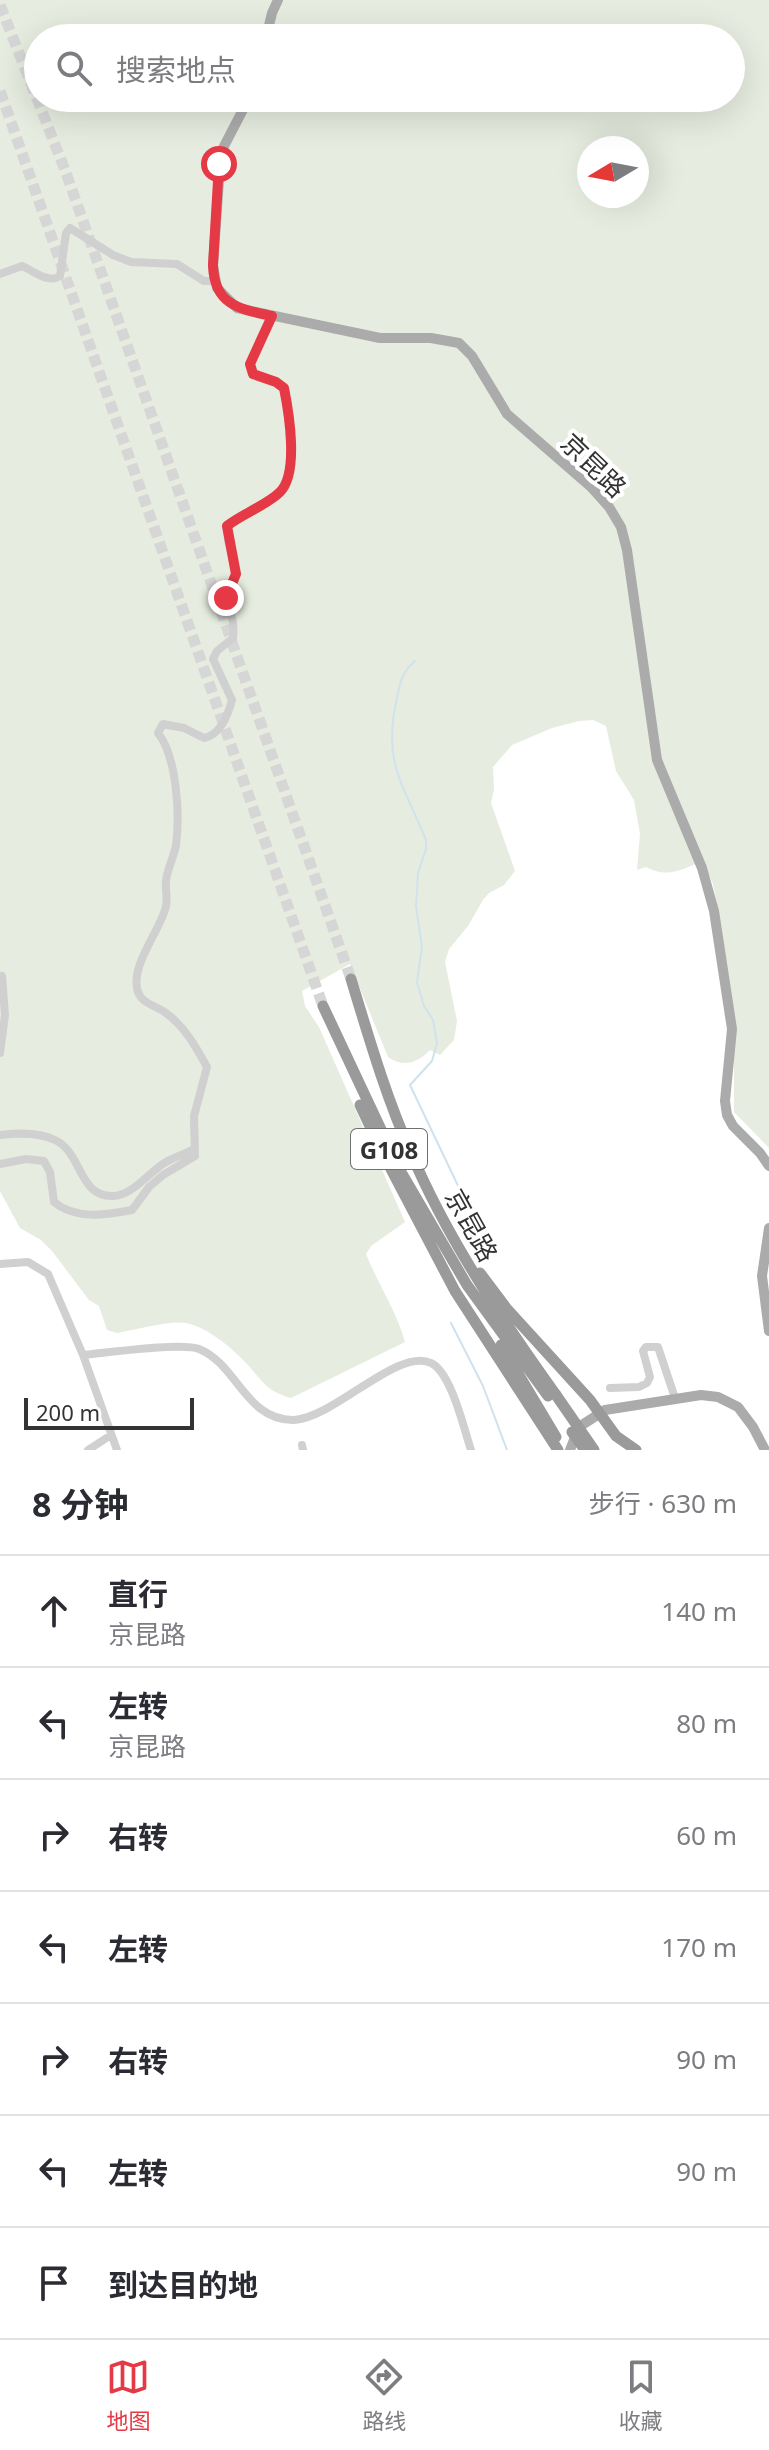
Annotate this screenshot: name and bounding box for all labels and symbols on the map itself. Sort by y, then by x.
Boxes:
north arrow [577,136,649,208]
route start [201,146,237,182]
street label: 京昆路 [553,425,635,505]
route end [208,580,244,616]
road number: G108 [351,1129,427,1169]
street label: 京昆路 [437,1182,507,1268]
scale bar [24,1394,194,1430]

